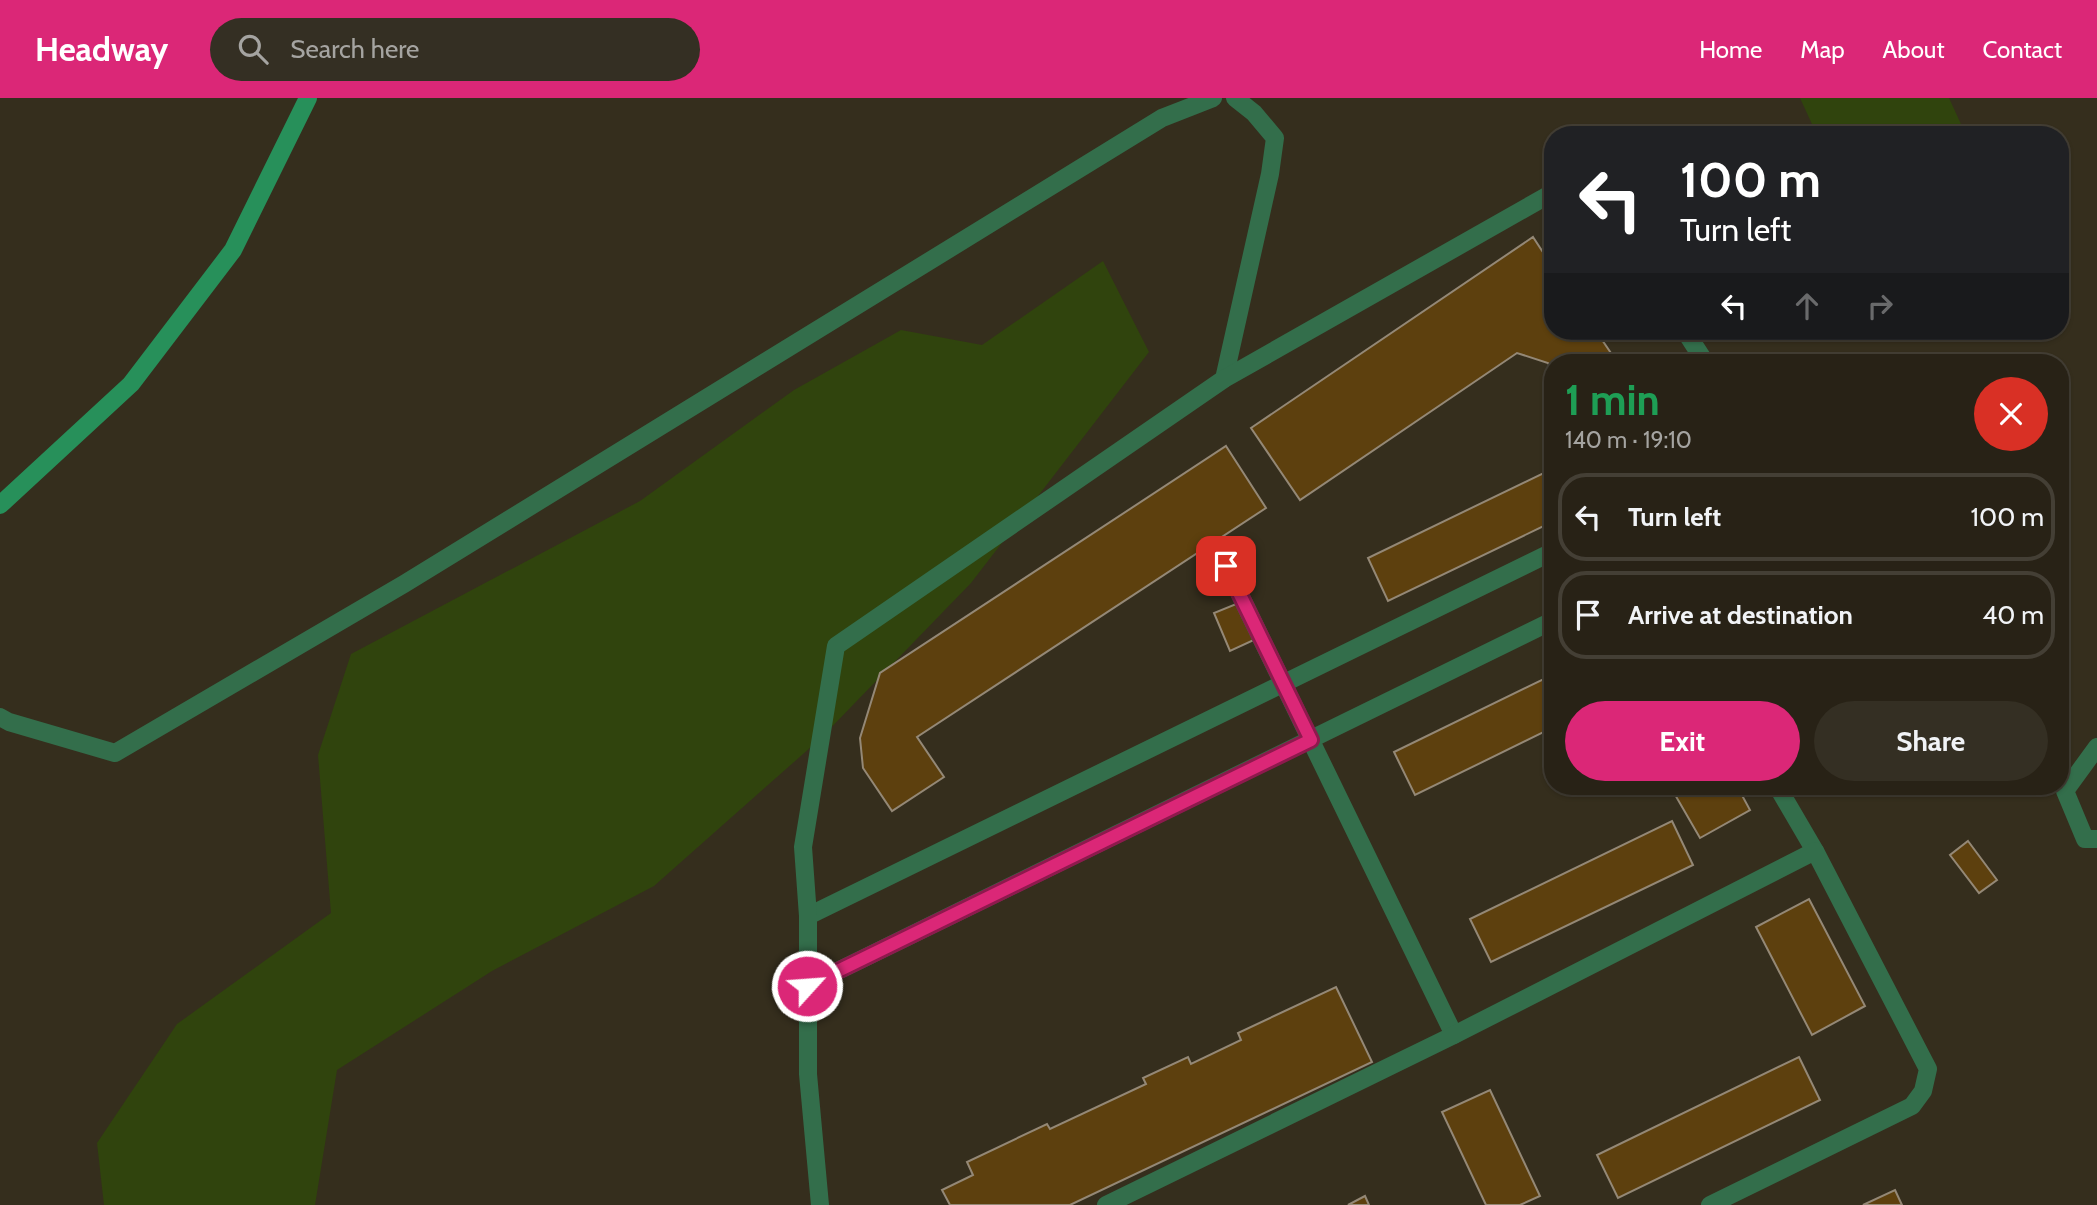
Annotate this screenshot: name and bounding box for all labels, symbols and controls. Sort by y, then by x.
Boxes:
search box [210,18,700,81]
text: Headway [35,29,168,69]
icon: search [234,30,272,68]
text: Search here [290,33,419,65]
text: Home [1699,35,1762,64]
text: Map [1800,35,1845,64]
text: About [1883,35,1945,64]
text: Contact [1983,35,2062,64]
text: 100 m [1680,150,1821,209]
icon: left [1565,154,1656,245]
text: Turn left [1680,210,1791,249]
icon: left [1715,287,1753,325]
icon: ahead [1788,287,1826,325]
icon: right [1861,287,1899,325]
text: 1 min [1565,374,1660,426]
button: close [1974,377,2048,451]
text: 140 m · 19:10 [1565,426,1692,454]
icon: left [1569,498,1607,536]
text: Turn left [1628,501,1721,533]
text: 100 m [1971,501,2044,533]
pin [1196,536,1256,596]
icon: arrive [1207,547,1245,585]
icon: arrive [1569,596,1607,634]
text: Arrive at destination [1628,599,1853,631]
text: 40 m [1982,599,2044,631]
button: Exit [1565,701,1800,781]
button: Share [1814,701,2048,781]
position arrow [770,949,844,1023]

